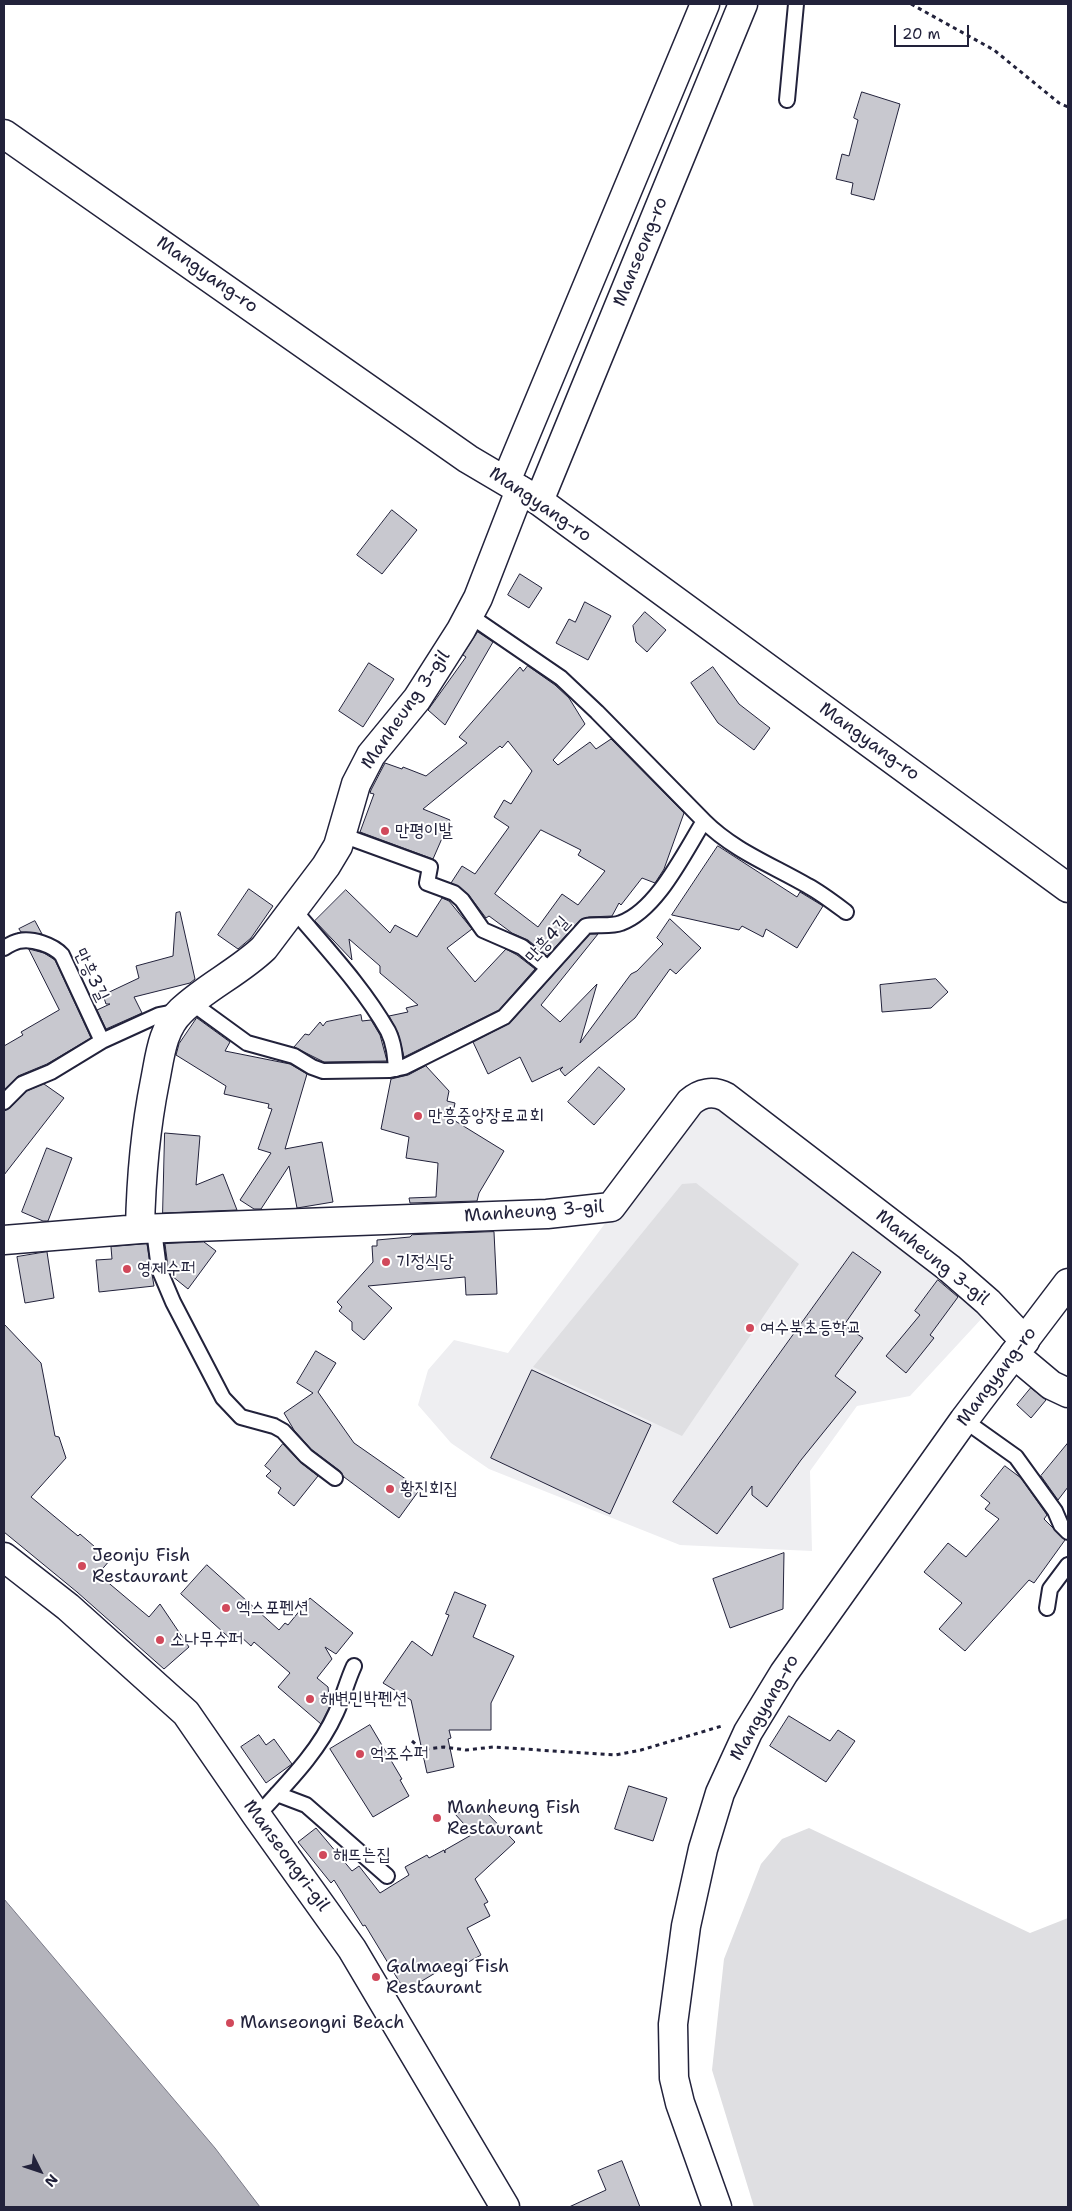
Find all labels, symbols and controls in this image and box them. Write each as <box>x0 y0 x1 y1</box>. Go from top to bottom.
scale bar <box>897 15 972 47</box>
text: 20 m <box>902 24 941 44</box>
street label: Manseong-ro <box>609 194 673 310</box>
street label: Mangyang-ro <box>152 232 262 318</box>
street label: Mangyang-ro <box>485 463 595 547</box>
street label: Manheung 3-gil <box>357 646 455 774</box>
street label: Mangyang-ro <box>815 698 923 786</box>
place label: 만평이발 <box>395 820 453 842</box>
marker: 만평이발 <box>379 825 391 837</box>
street label: 만흥4길 <box>521 912 575 968</box>
street label: 만흥3길 <box>69 945 113 1005</box>
place label: 만흥중앙장로교회 <box>428 1105 544 1127</box>
marker: 만흥중앙장로교회 <box>412 1110 424 1122</box>
street label: Manheung 3-gil <box>463 1196 605 1228</box>
street label: Manheung 3-gil <box>871 1206 993 1310</box>
place label: 기정식당 <box>396 1251 454 1273</box>
marker: 기정식당 <box>380 1256 392 1268</box>
place label: 영제수퍼 <box>137 1258 195 1280</box>
marker: 영제수퍼 <box>121 1263 133 1275</box>
place label: 여수북초등학교 <box>760 1317 861 1339</box>
marker: 여수북초등학교 <box>744 1322 756 1334</box>
street label: Mangyang-ro <box>953 1323 1041 1431</box>
place label: 황진회집 <box>400 1478 458 1500</box>
marker: 황진회집 <box>384 1483 396 1495</box>
place label: Jeonju Fish Restaurant <box>92 1545 190 1588</box>
marker: Jeonju Fish Restaurant <box>76 1560 88 1572</box>
place label: 엑스포펜션 <box>236 1597 308 1619</box>
marker: 엑스포펜션 <box>220 1602 232 1614</box>
place label: 소나무수퍼 <box>170 1629 242 1651</box>
marker: 소나무수퍼 <box>154 1634 166 1646</box>
street label: Mangyang-ro <box>726 1651 804 1765</box>
place label: 해변민박펜션 <box>320 1688 407 1710</box>
marker: 해변민박펜션 <box>304 1693 316 1705</box>
place label: 억조수퍼 <box>370 1743 428 1765</box>
marker: 억조수퍼 <box>354 1748 366 1760</box>
street label: Manseongri-gil <box>238 1796 334 1916</box>
place label: Manheung Fish Restaurant <box>447 1797 580 1840</box>
marker: Manheung Fish Restaurant <box>431 1812 443 1824</box>
place label: 해뜨는집 <box>333 1844 391 1866</box>
marker: 해뜨는집 <box>317 1849 329 1861</box>
place label: Galmaegi Fish Restaurant <box>386 1956 509 1998</box>
marker: Galmaegi Fish Restaurant <box>370 1971 382 1983</box>
place label: Manseongni Beach <box>240 2012 404 2034</box>
marker: Manseongni Beach <box>224 2017 236 2029</box>
north arrow <box>15 2146 65 2196</box>
text: N <box>41 2171 62 2191</box>

